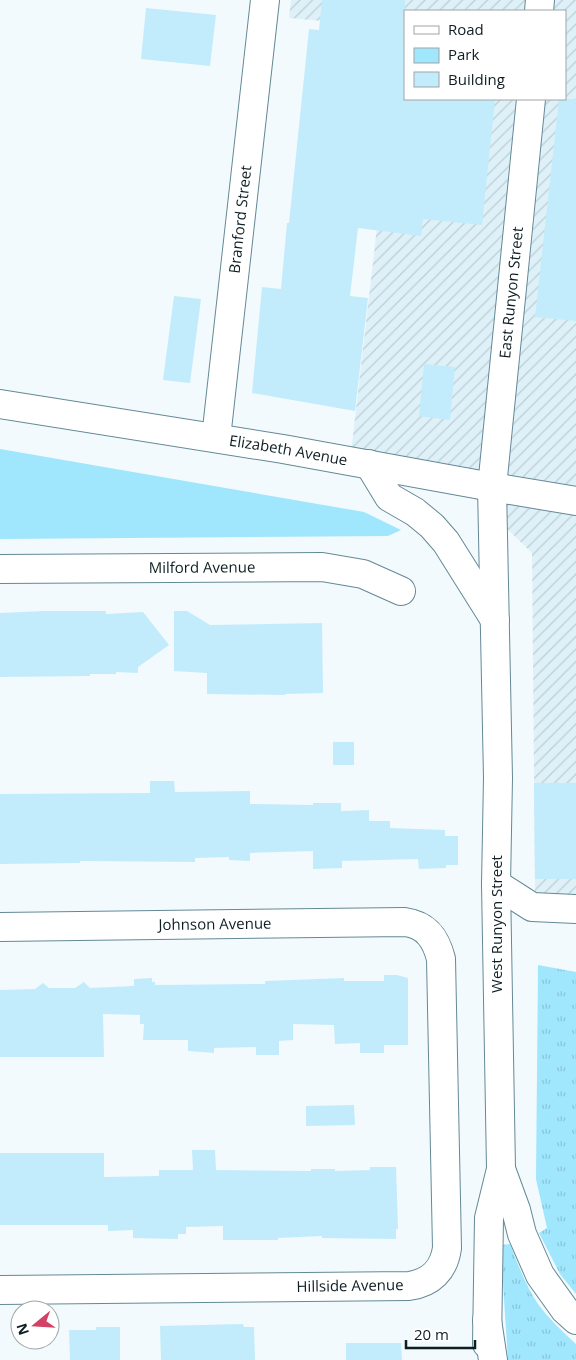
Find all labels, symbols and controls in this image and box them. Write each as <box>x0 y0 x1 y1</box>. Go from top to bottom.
legend <box>404 10 566 100</box>
text: Road <box>448 19 484 39</box>
text: Park <box>448 44 479 64</box>
text: Building <box>448 69 505 89</box>
street label: Branford Street <box>223 164 255 274</box>
street label: East Runyon Street <box>494 226 527 359</box>
street label: Elizabeth Avenue <box>228 430 349 470</box>
street label: Milford Avenue <box>149 556 255 577</box>
street label: West Runyon Street <box>486 855 506 993</box>
street label: Johnson Avenue <box>156 913 272 934</box>
street label: Hillside Avenue <box>296 1274 404 1296</box>
north arrow <box>10 1300 60 1350</box>
scale bar <box>406 1318 475 1350</box>
text: N <box>11 1321 33 1338</box>
text: 20 m <box>414 1324 449 1344</box>

